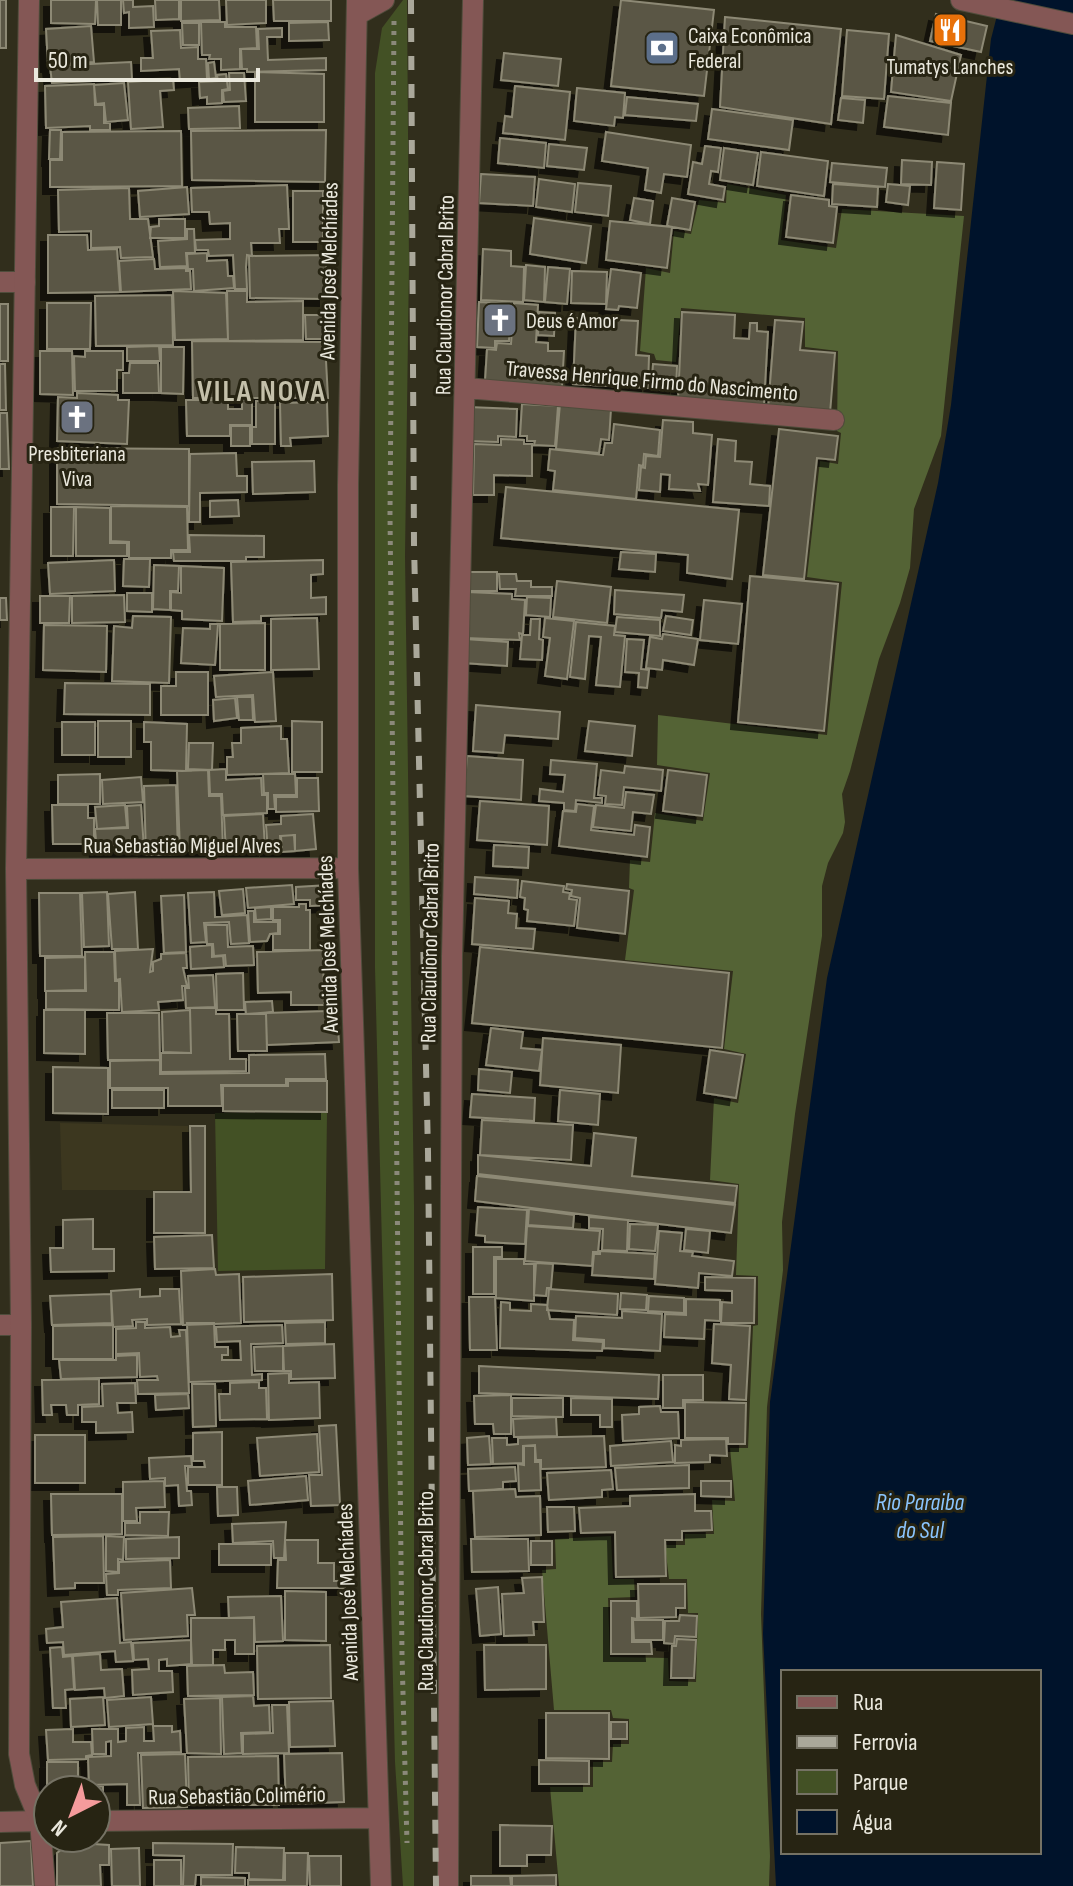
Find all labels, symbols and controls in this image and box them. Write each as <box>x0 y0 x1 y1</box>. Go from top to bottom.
restaurant icon: Tumatys Lanches <box>931 11 969 49</box>
place label: Caixa Econômica Federal <box>688 23 811 75</box>
bank icon: Caixa Econômica Federal <box>643 29 681 67</box>
scale bar <box>36 32 258 82</box>
text: 50 m <box>48 46 88 75</box>
place label: Tumatys Lanches <box>887 54 1013 81</box>
street label: Avenida José Melchíades <box>314 182 345 361</box>
street label: Rua Claudionor Cabral Brito <box>430 195 461 395</box>
church icon: Deus é Amor <box>481 301 519 339</box>
place label: Deus é Amor <box>526 308 618 335</box>
street label: Travessa Henrique Firmo do Nascimento <box>505 355 799 408</box>
district label: VILA NOVA <box>197 374 327 410</box>
church icon: Presbiteriana Viva <box>58 398 96 436</box>
place label: Presbiteriana Viva <box>28 441 126 493</box>
street label: Rua Sebastião Miguel Alves <box>83 833 281 860</box>
street label: Rua Claudionor Cabral Brito <box>415 843 446 1043</box>
street label: Avenida José Melchíades <box>312 855 345 1034</box>
water label: Rio Paraiba do Sul <box>876 1488 964 1545</box>
street label: Rua Claudionor Cabral Brito <box>413 1491 440 1691</box>
street label: Avenida José Melchíades <box>332 1503 365 1682</box>
legend <box>781 1670 1041 1854</box>
text: Rua <box>853 1688 883 1717</box>
text: Ferrovia <box>853 1728 918 1757</box>
text: Parque <box>853 1768 908 1797</box>
north arrow <box>32 1774 112 1854</box>
street label: Rua Sebastião Colimério <box>148 1781 326 1812</box>
text: Água <box>852 1808 892 1837</box>
text: N <box>46 1814 73 1842</box>

